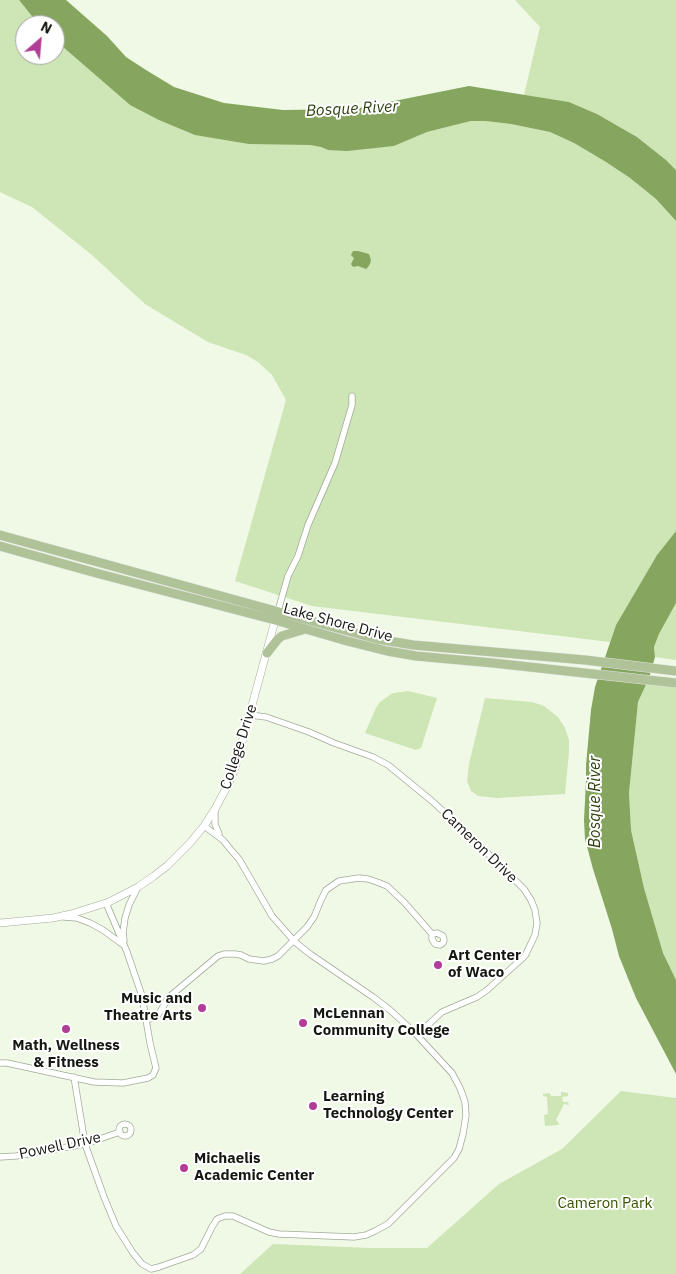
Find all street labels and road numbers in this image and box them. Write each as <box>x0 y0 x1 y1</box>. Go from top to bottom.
street label: Lake Shore Drive <box>281 600 395 646</box>
street label: College Drive <box>217 702 261 792</box>
street label: Cameron Drive <box>437 805 521 887</box>
street label: Powell Drive <box>17 1129 103 1163</box>

